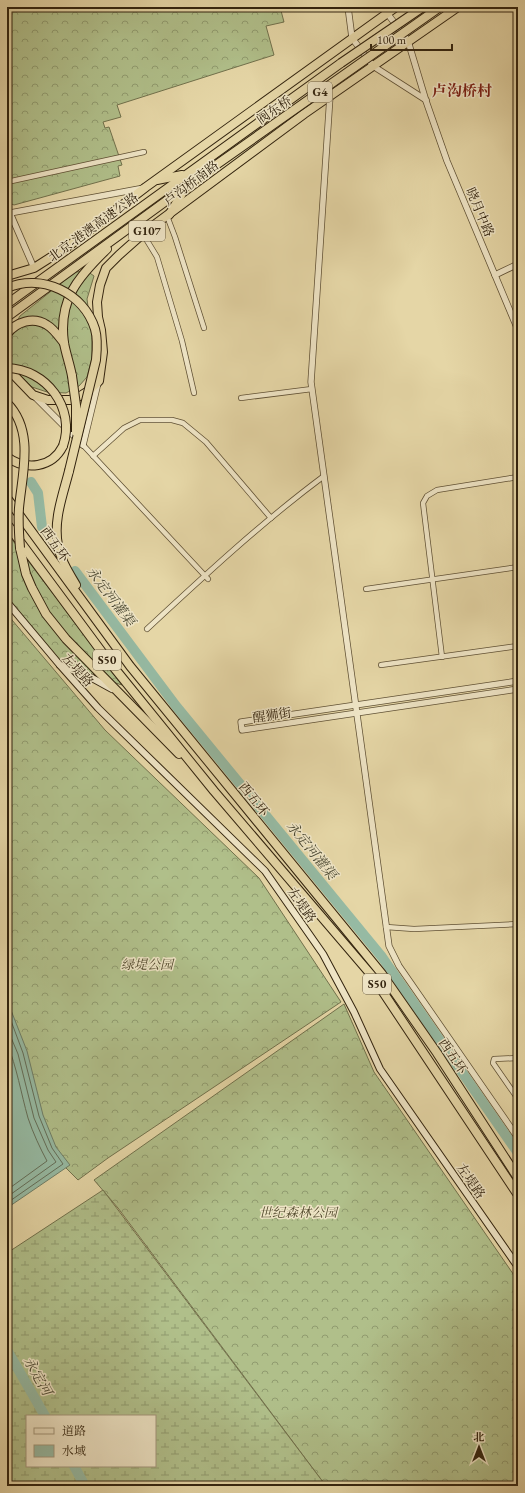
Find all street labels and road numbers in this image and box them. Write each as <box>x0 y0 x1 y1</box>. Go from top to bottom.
road number: G4 <box>308 82 332 102</box>
street label: 阀东桥 <box>253 92 295 128</box>
street label: 卢沟桥南路 <box>160 157 222 209</box>
street label: 晓月中路 <box>462 185 498 239</box>
street label: 北京-港澳高速公路 <box>44 189 142 265</box>
road number: G107 <box>129 221 165 241</box>
street label: 西五环 <box>37 523 73 565</box>
street label: 左堤路 <box>59 650 97 690</box>
road number: S50 <box>93 650 121 670</box>
street label: 醒狮街 <box>251 704 293 726</box>
street label: 西五环 <box>235 778 273 820</box>
street label: 左堤路 <box>284 884 320 926</box>
road number: S50 <box>363 974 391 994</box>
street label: 西五环 <box>435 1035 471 1077</box>
street label: 左堤路 <box>453 1160 489 1202</box>

